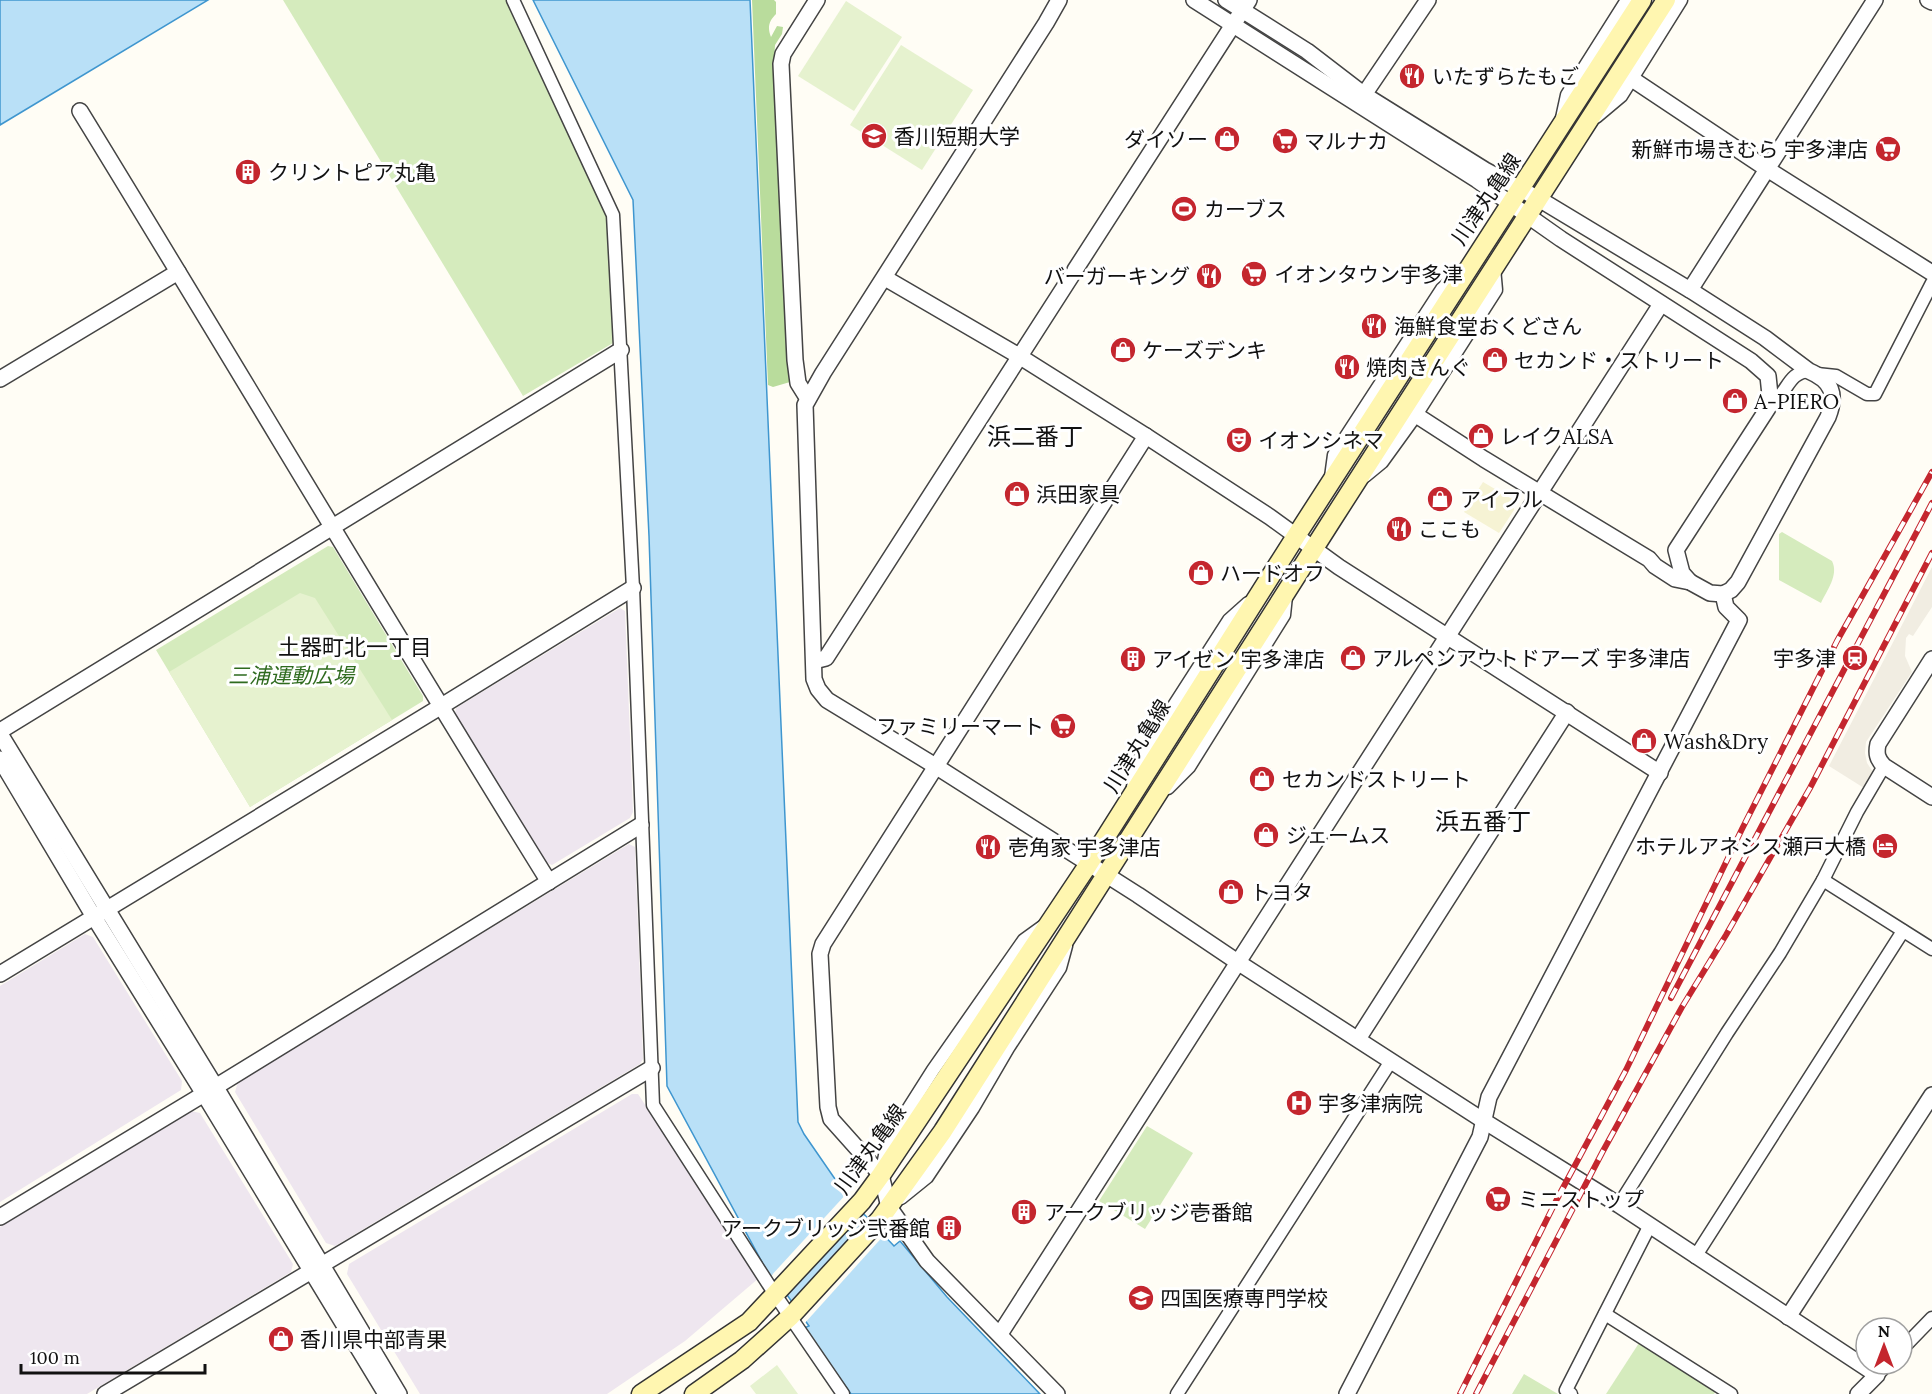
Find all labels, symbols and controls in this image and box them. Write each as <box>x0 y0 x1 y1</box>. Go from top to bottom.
restaurant icon: いたずらたもご <box>1397 61 1427 91</box>
place label: いたずらたもご <box>1432 63 1579 90</box>
school or university icon: 香川短期大学 <box>859 121 889 151</box>
place label: 香川短期大学 <box>894 123 1020 150</box>
shop icon: ダイソー <box>1212 124 1242 154</box>
place label: ダイソー <box>1124 126 1208 153</box>
supermarket icon: マルナカ <box>1270 126 1300 156</box>
place label: マルナカ <box>1304 128 1388 155</box>
supermarket icon: 新鮮市場きむら 宇多津店 <box>1873 134 1903 164</box>
place label: 新鮮市場きむら 宇多津店 <box>1631 136 1868 163</box>
street label: 川津丸亀線 <box>1445 148 1527 250</box>
building icon: クリントピア丸亀 <box>233 157 263 187</box>
place label: クリントピア丸亀 <box>268 159 436 186</box>
sports icon: カーブス <box>1169 194 1199 224</box>
place label: カーブス <box>1204 196 1287 223</box>
supermarket icon: イオンタウン宇多津 <box>1239 259 1269 289</box>
restaurant icon: バーガーキング <box>1194 261 1224 291</box>
place label: イオンタウン宇多津 <box>1274 261 1463 288</box>
place label: バーガーキング <box>1044 263 1190 290</box>
restaurant icon: 海鮮食堂おくどさん <box>1359 311 1389 341</box>
place label: 海鮮食堂おくどさん <box>1394 313 1582 340</box>
shop icon: ケーズデンキ <box>1108 335 1138 365</box>
place label: ケーズデンキ <box>1142 337 1267 364</box>
shop icon: セカンド・ストリート <box>1480 345 1510 375</box>
place label: セカンド・ストリート <box>1514 347 1724 374</box>
restaurant icon: 焼肉きんぐ <box>1332 352 1362 382</box>
place label: 焼肉きんぐ <box>1366 354 1471 381</box>
shop icon: A-PIERO <box>1720 386 1750 416</box>
place label: A-PIERO <box>1753 388 1839 415</box>
district label: 浜二番丁 <box>987 421 1083 452</box>
shop icon: レイクALSA <box>1466 421 1496 451</box>
place label: レイクALSA <box>1500 423 1614 450</box>
theatre icon: イオンシネマ <box>1224 425 1254 455</box>
place label: イオンシネマ <box>1258 427 1384 454</box>
shop icon: 浜田家具 <box>1002 479 1032 509</box>
place label: 浜田家具 <box>1036 481 1120 508</box>
shop icon: アイフル <box>1425 484 1455 514</box>
place label: アイフル <box>1460 486 1543 513</box>
restaurant icon: ここも <box>1384 514 1414 544</box>
place label: ここも <box>1418 516 1481 543</box>
shop icon: ハードオフ <box>1186 558 1216 588</box>
place label: ハードオフ <box>1220 560 1325 587</box>
district label: 土器町北一丁目 <box>278 633 432 661</box>
shop icon: アルペンアウトドアーズ 宇多津店 <box>1338 643 1368 673</box>
station icon: 宇多津 <box>1840 643 1870 673</box>
building icon: アイゼン 宇多津店 <box>1118 644 1148 674</box>
place label: アルペンアウトドアーズ 宇多津店 <box>1372 645 1690 672</box>
place label: 宇多津 <box>1773 645 1836 672</box>
place label: アイゼン 宇多津店 <box>1152 646 1324 673</box>
park label: 三浦運動広場 <box>228 662 356 689</box>
street label: 川津丸亀線 <box>1098 694 1176 798</box>
supermarket icon: ファミリーマート <box>1048 711 1078 741</box>
place label: ファミリーマート <box>876 713 1044 740</box>
shop icon: Wash&Dry <box>1629 726 1659 756</box>
place label: Wash&Dry <box>1664 728 1768 755</box>
shop icon: セカンドストリート <box>1247 764 1277 794</box>
place label: セカンドストリート <box>1282 766 1471 793</box>
district label: 浜五番丁 <box>1435 806 1531 837</box>
shop icon: ジェームス <box>1251 820 1281 850</box>
place label: ジェームス <box>1286 822 1390 849</box>
hotel icon: ホテルアネシス瀬戸大橋 <box>1870 831 1900 861</box>
restaurant icon: 壱角家 宇多津店 <box>973 832 1003 862</box>
place label: ホテルアネシス瀬戸大橋 <box>1635 833 1866 860</box>
place label: 壱角家 宇多津店 <box>1008 834 1161 861</box>
shop icon: トヨタ <box>1216 877 1246 907</box>
place label: トヨタ <box>1250 879 1313 906</box>
hospital icon: 宇多津病院 <box>1284 1088 1314 1118</box>
place label: 宇多津病院 <box>1318 1090 1423 1117</box>
street label: 川津丸亀線 <box>828 1099 912 1199</box>
supermarket icon: ミニストップ <box>1483 1184 1513 1214</box>
place label: ミニストップ <box>1518 1186 1644 1213</box>
building icon: アークブリッジ壱番館 <box>1009 1197 1039 1227</box>
place label: アークブリッジ壱番館 <box>1044 1199 1253 1226</box>
building icon: アークブリッジ弐番館 <box>934 1213 964 1243</box>
place label: アークブリッジ弐番館 <box>721 1215 930 1242</box>
school or university icon: 四国医療専門学校 <box>1126 1283 1156 1313</box>
place label: 四国医療専門学校 <box>1160 1285 1328 1312</box>
north arrow <box>1854 1316 1914 1376</box>
text: N <box>1878 1321 1890 1341</box>
shop icon: 香川県中部青果 <box>266 1324 296 1354</box>
place label: 香川県中部青果 <box>300 1326 447 1353</box>
scale bar <box>21 1337 206 1375</box>
text: 100 m <box>30 1346 80 1369</box>

